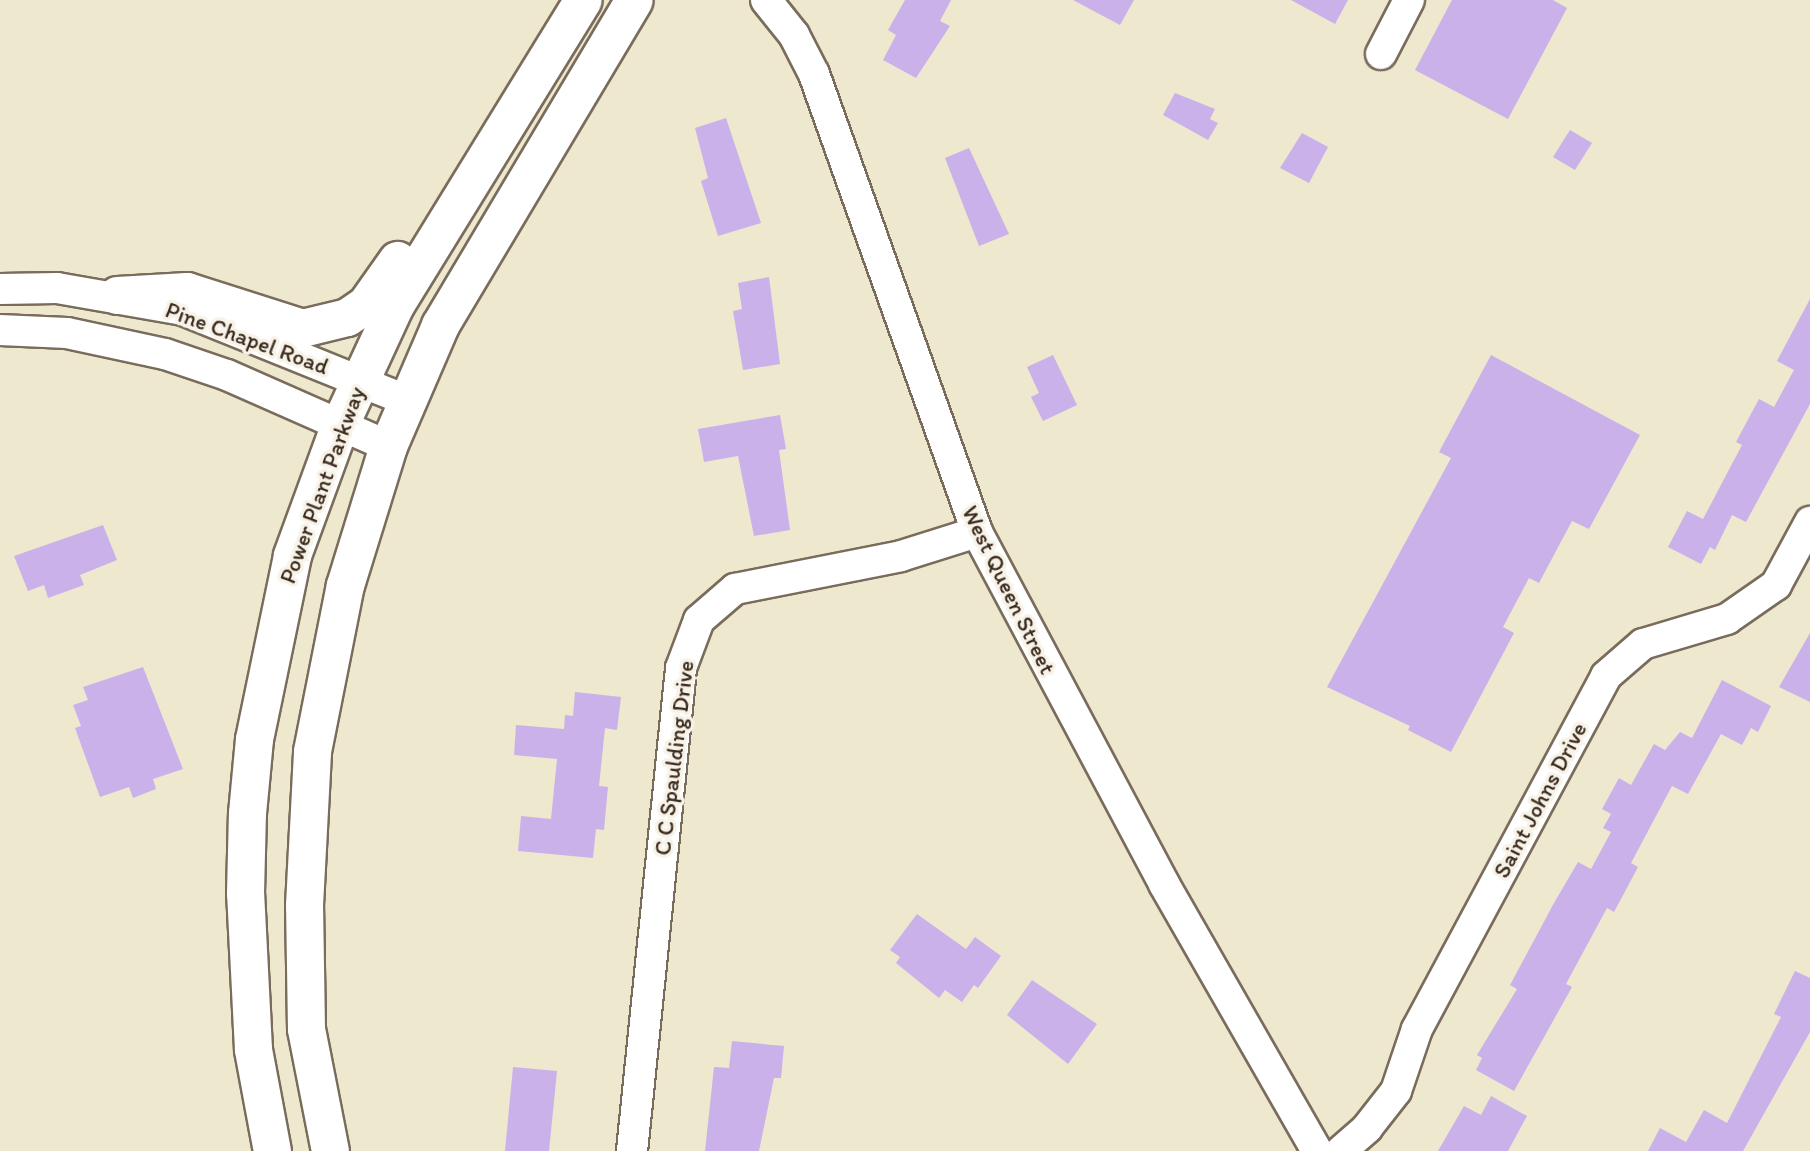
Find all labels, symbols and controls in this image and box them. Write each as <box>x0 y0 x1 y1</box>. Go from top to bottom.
street label: Pine Chapel Road <box>162 296 332 380</box>
street label: Power Plant Parkway <box>274 384 370 586</box>
street label: West Queen Street <box>956 501 1062 679</box>
street label: C C Spaulding Drive <box>648 659 700 857</box>
street label: Saint Johns Drive <box>1487 718 1593 882</box>

